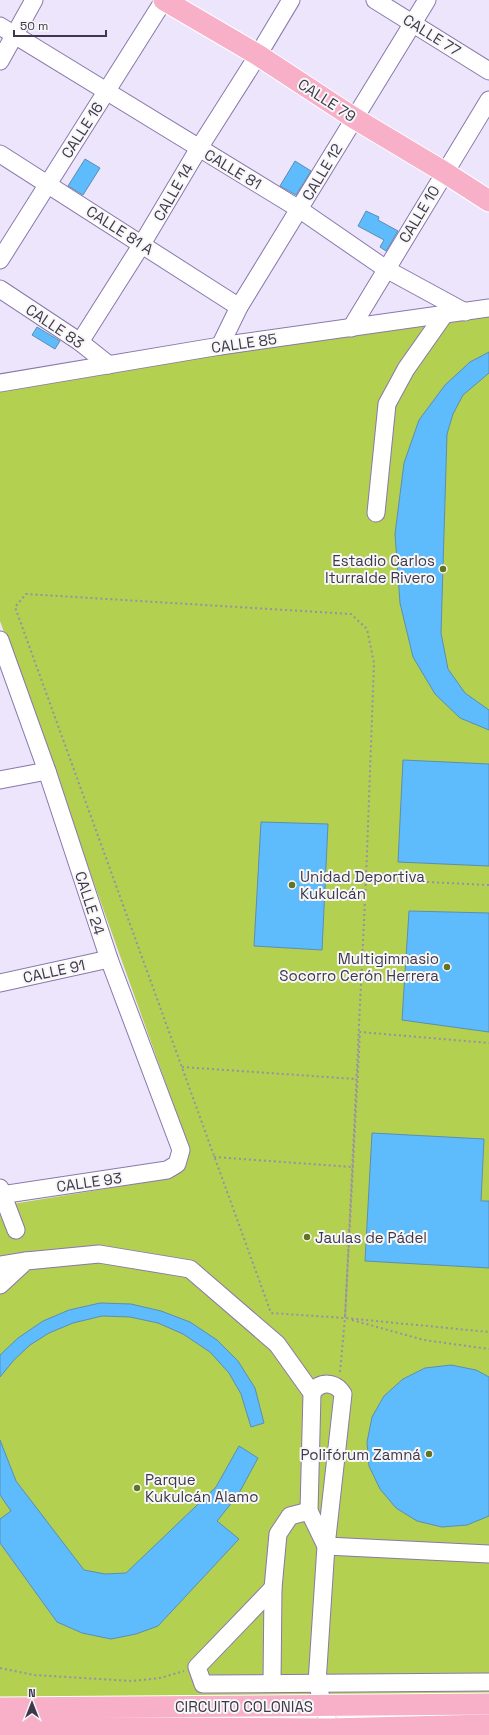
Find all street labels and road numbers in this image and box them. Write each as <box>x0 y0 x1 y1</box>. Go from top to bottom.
street label: CALLE 77 <box>400 10 464 60</box>
street label: CALLE 79 <box>294 74 360 126</box>
street label: CALLE 16 <box>57 98 107 162</box>
street label: CALLE 12 <box>298 140 346 204</box>
street label: CALLE 81 <box>201 145 265 193</box>
street label: CALLE 14 <box>149 160 197 224</box>
street label: CALLE 10 <box>394 182 444 246</box>
street label: CALLE 81 A <box>83 201 158 259</box>
street label: CALLE 83 <box>22 300 88 352</box>
street label: CALLE 85 <box>210 329 278 357</box>
street label: CALLE 24 <box>71 869 109 937</box>
street label: CALLE 91 <box>21 955 87 987</box>
street label: CALLE 93 <box>55 1168 123 1196</box>
street label: CIRCUITO COLONIAS <box>175 1697 313 1716</box>

